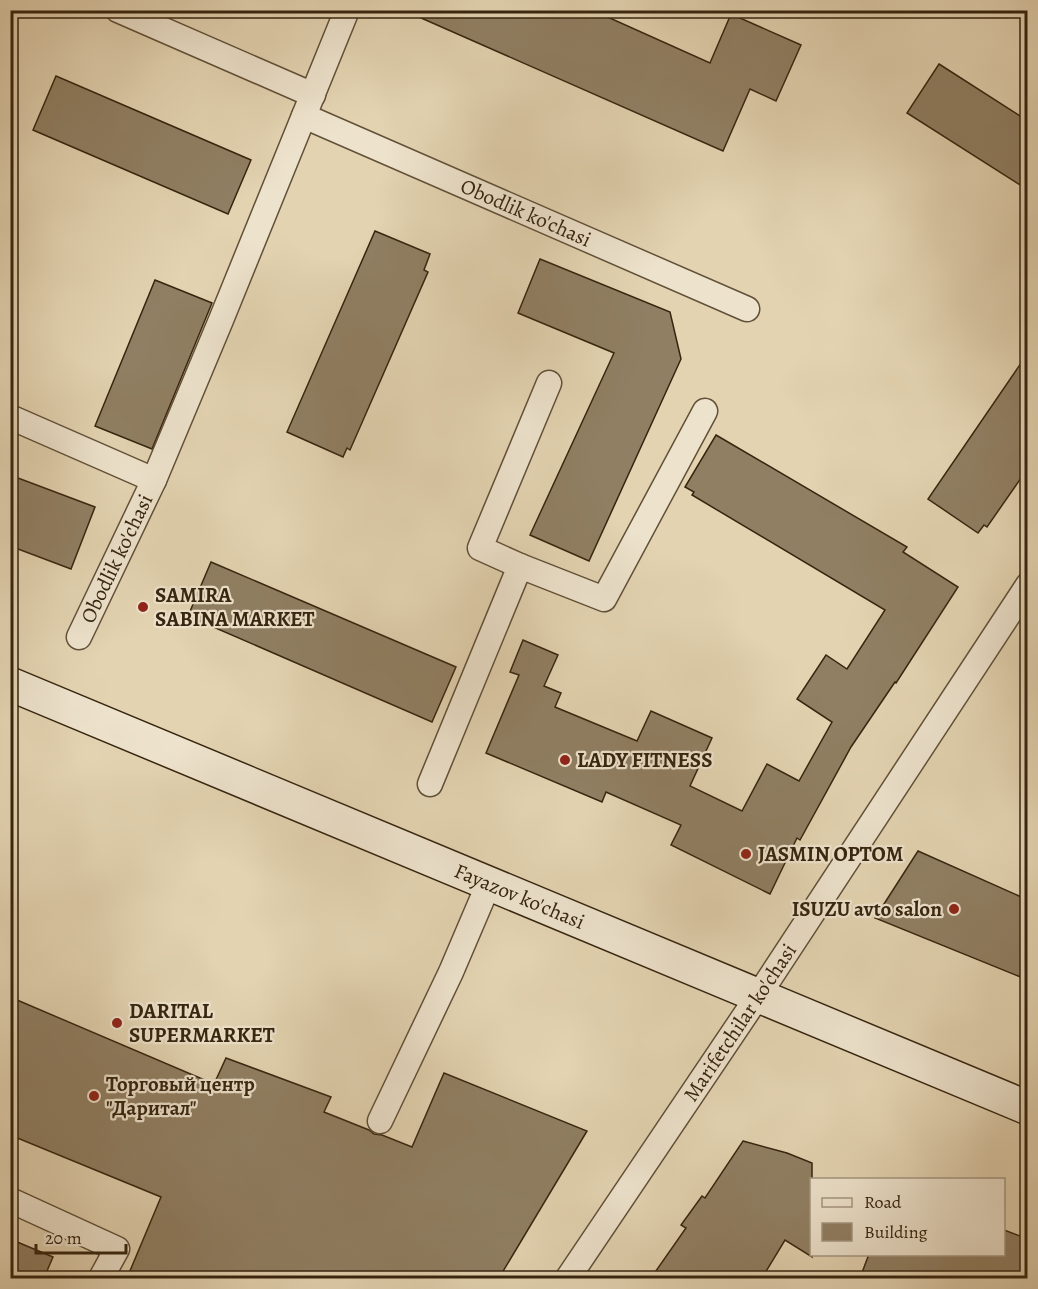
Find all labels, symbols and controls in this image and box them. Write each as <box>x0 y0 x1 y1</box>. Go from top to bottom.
street label: Obodlik ko'chasi <box>456 172 596 253</box>
street label: Obodlik ko'chasi <box>74 489 159 628</box>
place label: SAMIRA SABINA MARKET <box>155 581 315 633</box>
marker: SAMIRA SABINA MARKET <box>136 600 150 614</box>
place label: LADY FITNESS <box>577 746 712 774</box>
marker: LADY FITNESS <box>558 753 572 767</box>
place label: JASMIN OPTOM <box>758 840 904 868</box>
marker: JASMIN OPTOM <box>739 847 753 861</box>
street label: Fayazov ko'chasi <box>450 857 589 936</box>
place label: ISUZU avto salon <box>792 895 942 923</box>
marker: ISUZU avto salon <box>947 902 961 916</box>
street label: Marifetchilar ko'chasi <box>677 938 803 1107</box>
place label: DARITAL SUPERMARKET <box>129 997 275 1049</box>
marker: DARITAL SUPERMARKET <box>110 1016 124 1030</box>
place label: Торговый центр "Даритал" <box>106 1070 255 1122</box>
marker: Торговый центр "Даритал" <box>87 1089 101 1103</box>
legend <box>810 1178 1005 1256</box>
text: Road <box>864 1190 902 1214</box>
scale bar <box>36 1217 126 1255</box>
text: Building <box>864 1220 928 1244</box>
text: 20 m <box>45 1226 82 1250</box>

